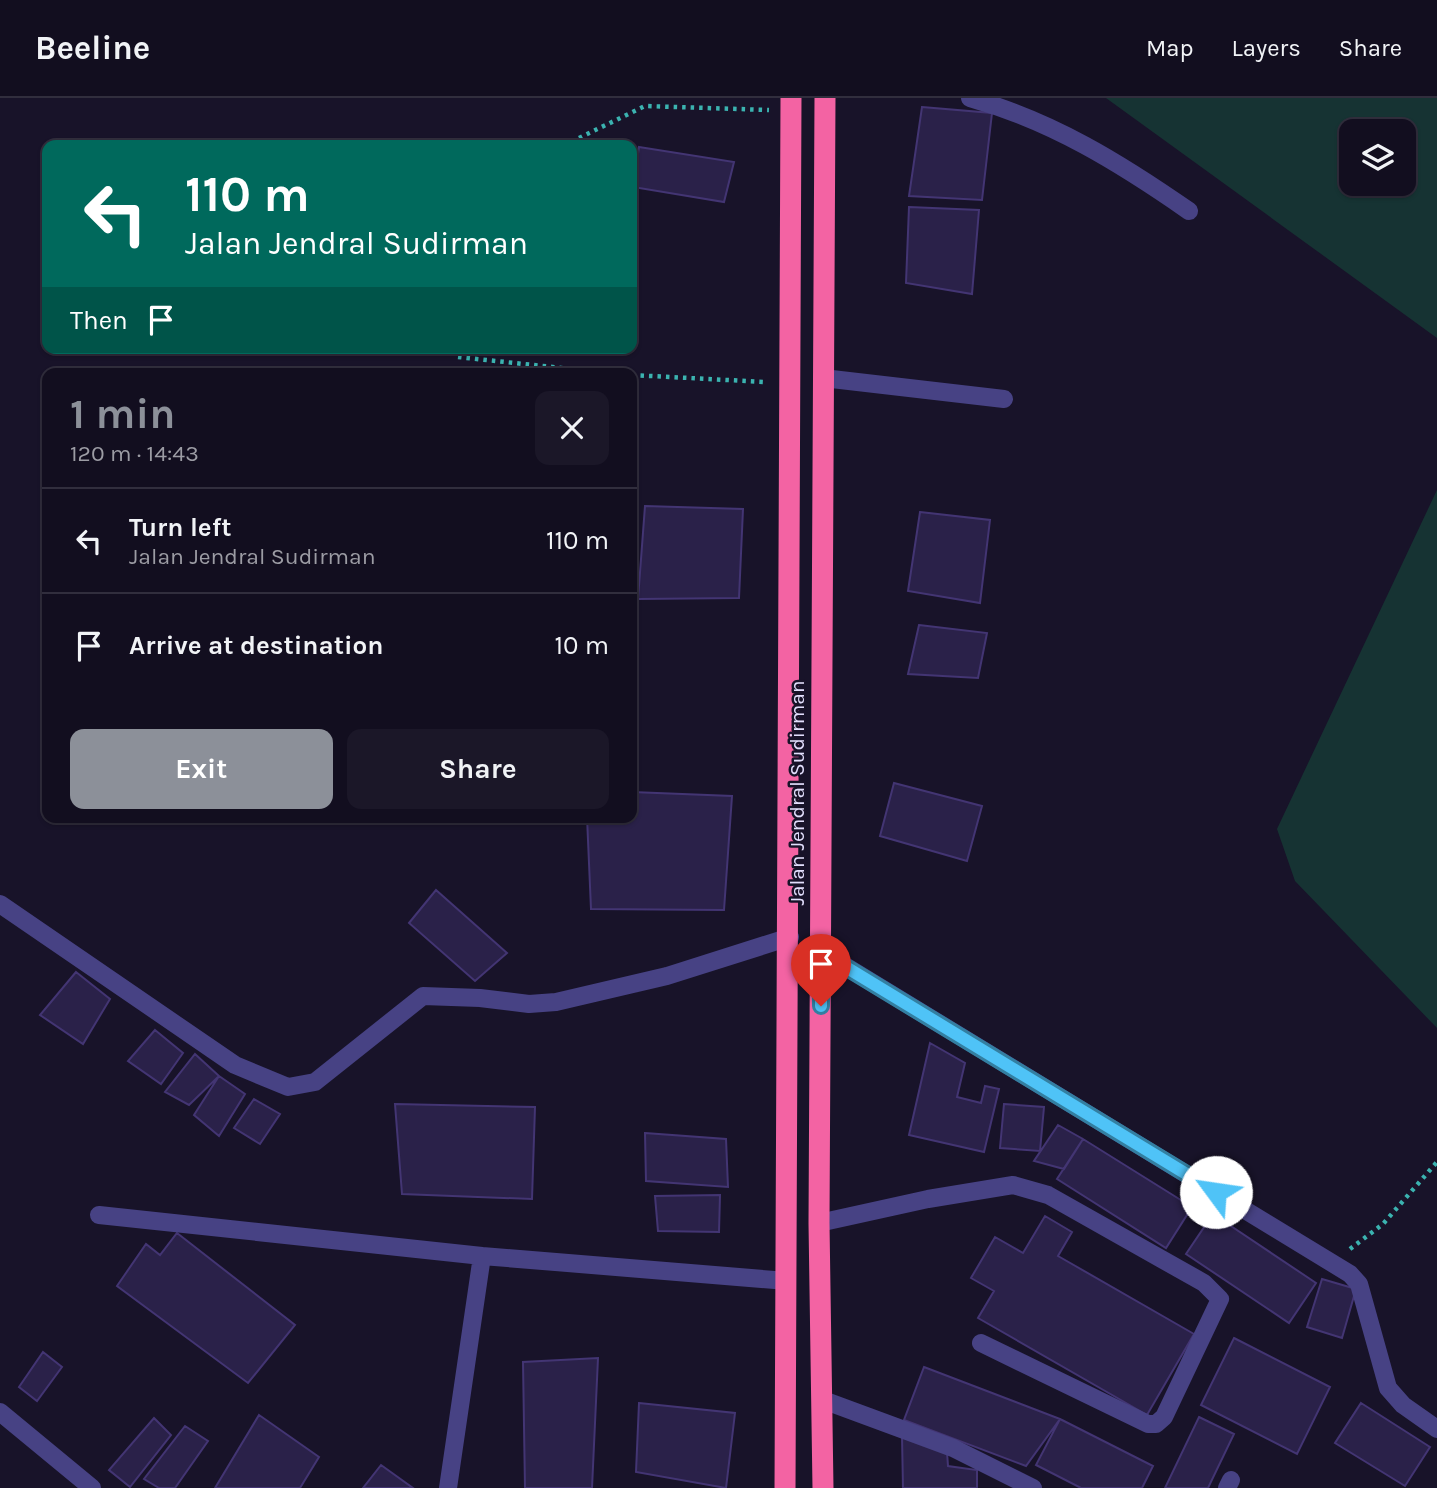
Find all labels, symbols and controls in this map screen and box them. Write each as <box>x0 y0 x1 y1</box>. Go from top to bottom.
text: Beeline <box>35 29 150 67</box>
text: Map <box>1146 34 1194 62</box>
text: Layers <box>1232 34 1301 62</box>
text: Share <box>1339 34 1402 62</box>
map controls <box>1339 119 1416 196</box>
button: layers <box>1339 119 1416 196</box>
text: 110 m <box>185 166 310 223</box>
icon: left <box>70 168 161 259</box>
text: Jalan Jendral Sudirman <box>185 225 528 262</box>
icon: arrive <box>142 301 180 339</box>
text: Then <box>70 305 128 336</box>
text: 1 min <box>70 389 175 439</box>
button: close <box>535 391 609 465</box>
text: 120 m · 14:43 <box>70 440 199 467</box>
text: Turn left <box>129 512 231 543</box>
icon: left <box>70 522 108 560</box>
text: 110 m <box>546 525 609 556</box>
text: Jalan Jendral Sudirman <box>129 543 376 570</box>
icon: arrive <box>70 627 108 665</box>
text: Arrive at destination <box>129 630 383 661</box>
text: 10 m <box>554 630 609 661</box>
street label: Jalan Jendral Sudirman <box>785 680 809 906</box>
button: Exit <box>70 729 333 809</box>
button: Share <box>347 729 609 809</box>
pin <box>791 934 851 1006</box>
icon: arrive <box>802 945 840 983</box>
position arrow <box>1179 1155 1253 1229</box>

